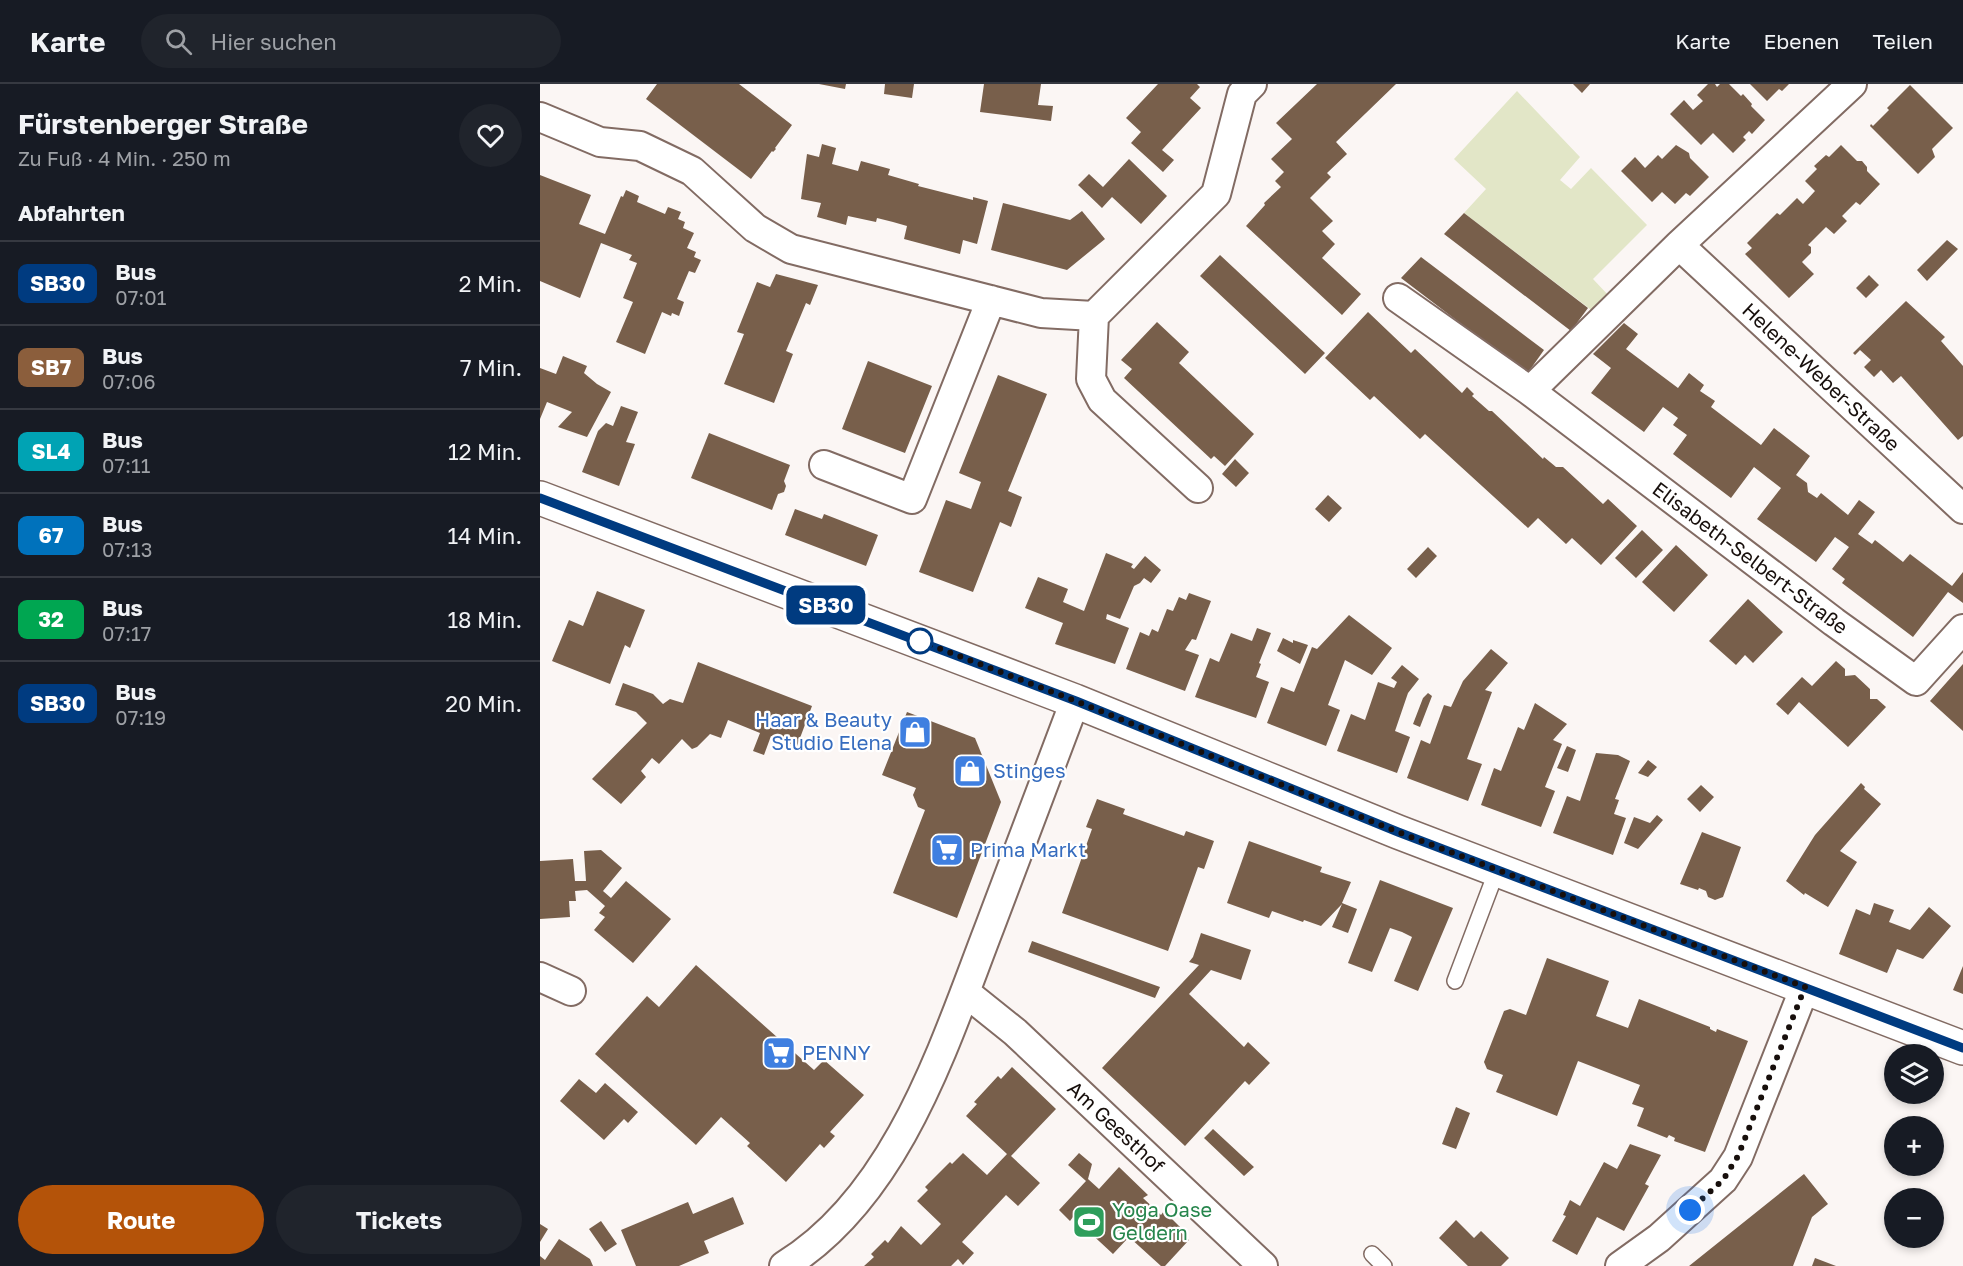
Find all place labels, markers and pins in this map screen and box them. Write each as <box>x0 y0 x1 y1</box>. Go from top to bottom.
unlabelled marker <box>907 628 933 654</box>
place label: Haar & Beauty Studio Elena <box>755 707 892 754</box>
shop icon: Haar & Beauty Studio Elena <box>897 714 933 750</box>
shop icon: Stinges <box>952 753 988 789</box>
place label: Stinges <box>993 758 1066 782</box>
supermarket icon: Prima Markt <box>929 832 965 868</box>
place label: Prima Markt <box>970 837 1086 861</box>
supermarket icon: PENNY <box>761 1035 797 1071</box>
place label: PENNY <box>802 1040 871 1064</box>
place label: Yoga Oase Geldern <box>1112 1197 1212 1244</box>
sports icon: Yoga Oase Geldern <box>1071 1204 1107 1240</box>

